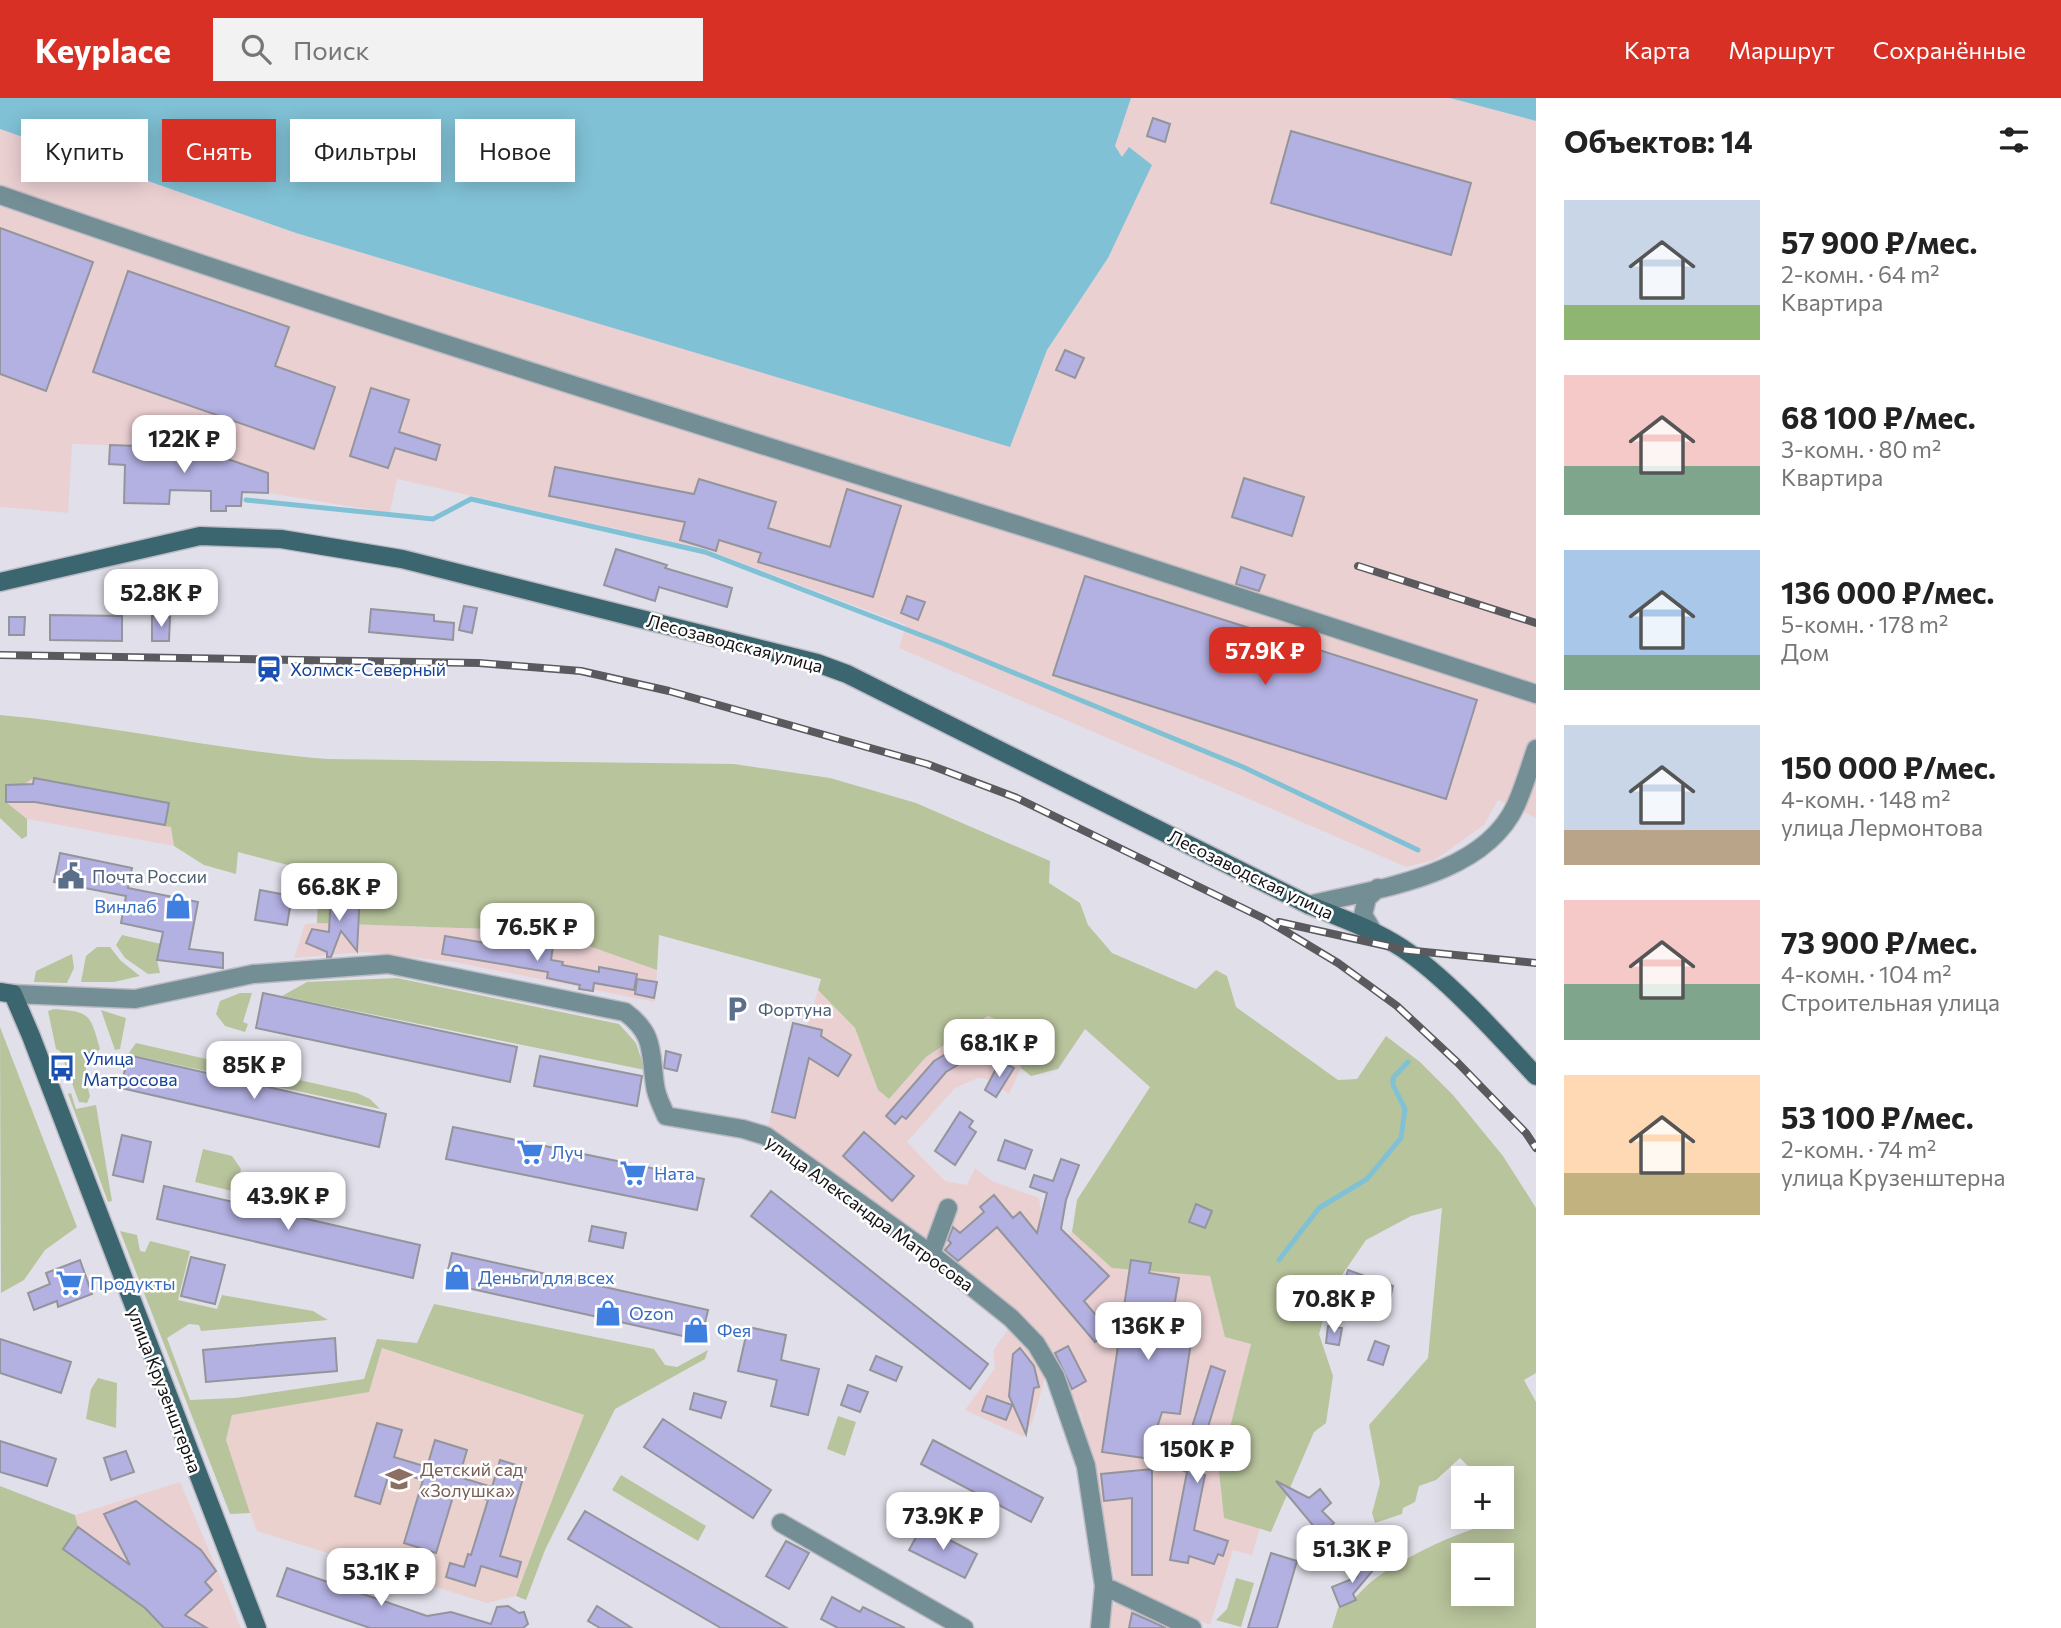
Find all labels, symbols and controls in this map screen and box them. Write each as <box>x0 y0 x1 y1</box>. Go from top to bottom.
search box <box>213 18 703 81</box>
text: Keyplace <box>35 29 171 70</box>
icon: search <box>237 30 275 68</box>
text: Поиск <box>293 34 370 65</box>
text: Карта <box>1624 35 1690 64</box>
text: Маршрут <box>1728 35 1835 64</box>
text: Сохранённые <box>1873 35 2026 64</box>
chip: Купить <box>21 119 148 182</box>
chip: Снять <box>162 119 276 182</box>
chip: Фильтры <box>290 119 441 182</box>
chip: Новое <box>455 119 575 182</box>
icon: filters <box>1995 121 2033 159</box>
text: Объектов: 14 <box>1564 122 1753 159</box>
text: 57 900 ₽/мес. <box>1781 223 1978 260</box>
icon: home <box>1620 228 1704 312</box>
text: 2-комн. · 64 m² <box>1781 260 1940 288</box>
text: Квартира <box>1781 288 1883 316</box>
text: 68 100 ₽/мес. <box>1781 398 1976 435</box>
icon: home <box>1620 403 1704 487</box>
pin: 122K ₽ <box>127 416 241 475</box>
text: 122K ₽ <box>148 424 220 452</box>
text: 3-комн. · 80 m² <box>1781 435 1941 463</box>
text: Квартира <box>1781 463 1883 491</box>
pin: 52.8K ₽ <box>96 570 226 629</box>
text: 136 000 ₽/мес. <box>1781 573 1995 610</box>
text: 52.8K ₽ <box>120 578 202 606</box>
icon: home <box>1620 578 1704 662</box>
street label: Лесозаводская улица <box>645 609 825 677</box>
text: 5-комн. · 178 m² <box>1781 610 1948 638</box>
pin: 57.9K ₽ <box>1200 628 1330 687</box>
text: 57.9K ₽ <box>1225 636 1305 664</box>
text: Дом <box>1781 638 1829 666</box>
station icon: Холмск-Северный <box>254 654 284 684</box>
place label: Холмск-Северный <box>290 658 446 680</box>
text: 150 000 ₽/мес. <box>1781 748 1996 785</box>
icon: home <box>1620 753 1704 837</box>
text: 4-комн. · 148 m² <box>1781 785 1950 813</box>
text: улица Лермонтова <box>1781 813 1983 841</box>
street label: Лесозаводская улица <box>1165 824 1337 924</box>
public building icon: Почта России <box>56 861 86 891</box>
pin: 66.8K ₽ <box>274 864 404 923</box>
place label: Почта России <box>92 865 207 887</box>
text: 66.8K ₽ <box>297 872 381 900</box>
shop icon: Винлаб <box>163 891 193 921</box>
place label: Винлаб <box>94 895 157 917</box>
pin: 76.5K ₽ <box>472 904 602 963</box>
text: 76.5K ₽ <box>496 912 578 940</box>
text: 73 900 ₽/мес. <box>1781 923 1978 960</box>
icon: home <box>1620 928 1704 1012</box>
text: 4-комн. · 104 m² <box>1781 960 1951 988</box>
text: Строительная улица <box>1781 988 2000 1016</box>
parking icon: Фортуна <box>722 994 752 1024</box>
place label: Фортуна <box>758 998 832 1020</box>
pin: 68.1K ₽ <box>934 1020 1064 1079</box>
text: 68.1K ₽ <box>960 1028 1038 1056</box>
pin: 85K ₽ <box>205 1042 303 1101</box>
place label: Улица Матросова <box>83 1047 178 1090</box>
text: 85K ₽ <box>222 1050 286 1078</box>
bus stop icon: Улица Матросова <box>47 1053 77 1083</box>
text: 53 100 ₽/мес. <box>1781 1098 1974 1135</box>
icon: home <box>1620 1103 1704 1187</box>
street label: улица Александра Матросова <box>762 1130 978 1296</box>
text: 2-комн. · 74 m² <box>1781 1135 1936 1163</box>
supermarket icon: Луч <box>515 1137 545 1167</box>
place label: Луч <box>551 1141 583 1163</box>
supermarket icon: Ната <box>618 1158 648 1188</box>
place label: Ната <box>654 1162 695 1184</box>
text: улица Крузенштерна <box>1781 1163 2006 1191</box>
pin: 43.9K ₽ <box>223 1172 353 1232</box>
text: 43.9K ₽ <box>247 1181 329 1209</box>
shop icon: Деньги для всех <box>442 1262 472 1292</box>
place label: Деньги для всех <box>478 1266 615 1288</box>
supermarket icon: Продукты <box>54 1268 84 1298</box>
place label: Продукты <box>90 1272 175 1294</box>
pin: 70.8K ₽ <box>1269 1276 1399 1335</box>
text: 70.8K ₽ <box>1292 1284 1376 1312</box>
shop icon: Ozon <box>593 1298 623 1328</box>
place label: Ozon <box>629 1302 674 1324</box>
pin: 136K ₽ <box>1091 1302 1205 1362</box>
street label: улица Крузенштерна <box>123 1304 207 1476</box>
text: 136K ₽ <box>1111 1311 1185 1339</box>
shop icon: Фея <box>681 1315 711 1345</box>
place label: Фея <box>717 1319 751 1341</box>
pin: 150K ₽ <box>1140 1426 1254 1485</box>
text: 150K ₽ <box>1160 1434 1234 1462</box>
place label: Детский сад «Золушка» <box>420 1458 524 1501</box>
school or university icon: Детский сад «Золушка» <box>384 1464 414 1494</box>
map controls <box>1451 1466 1514 1606</box>
button: + <box>1451 1466 1514 1529</box>
pin: 73.9K ₽ <box>878 1492 1008 1552</box>
text: 73.9K ₽ <box>902 1501 984 1529</box>
pin: 51.3K ₽ <box>1287 1526 1417 1585</box>
text: 51.3K ₽ <box>1313 1534 1391 1562</box>
button: − <box>1451 1543 1514 1606</box>
pin: 53.1K ₽ <box>316 1548 446 1608</box>
text: 53.1K ₽ <box>343 1557 419 1585</box>

